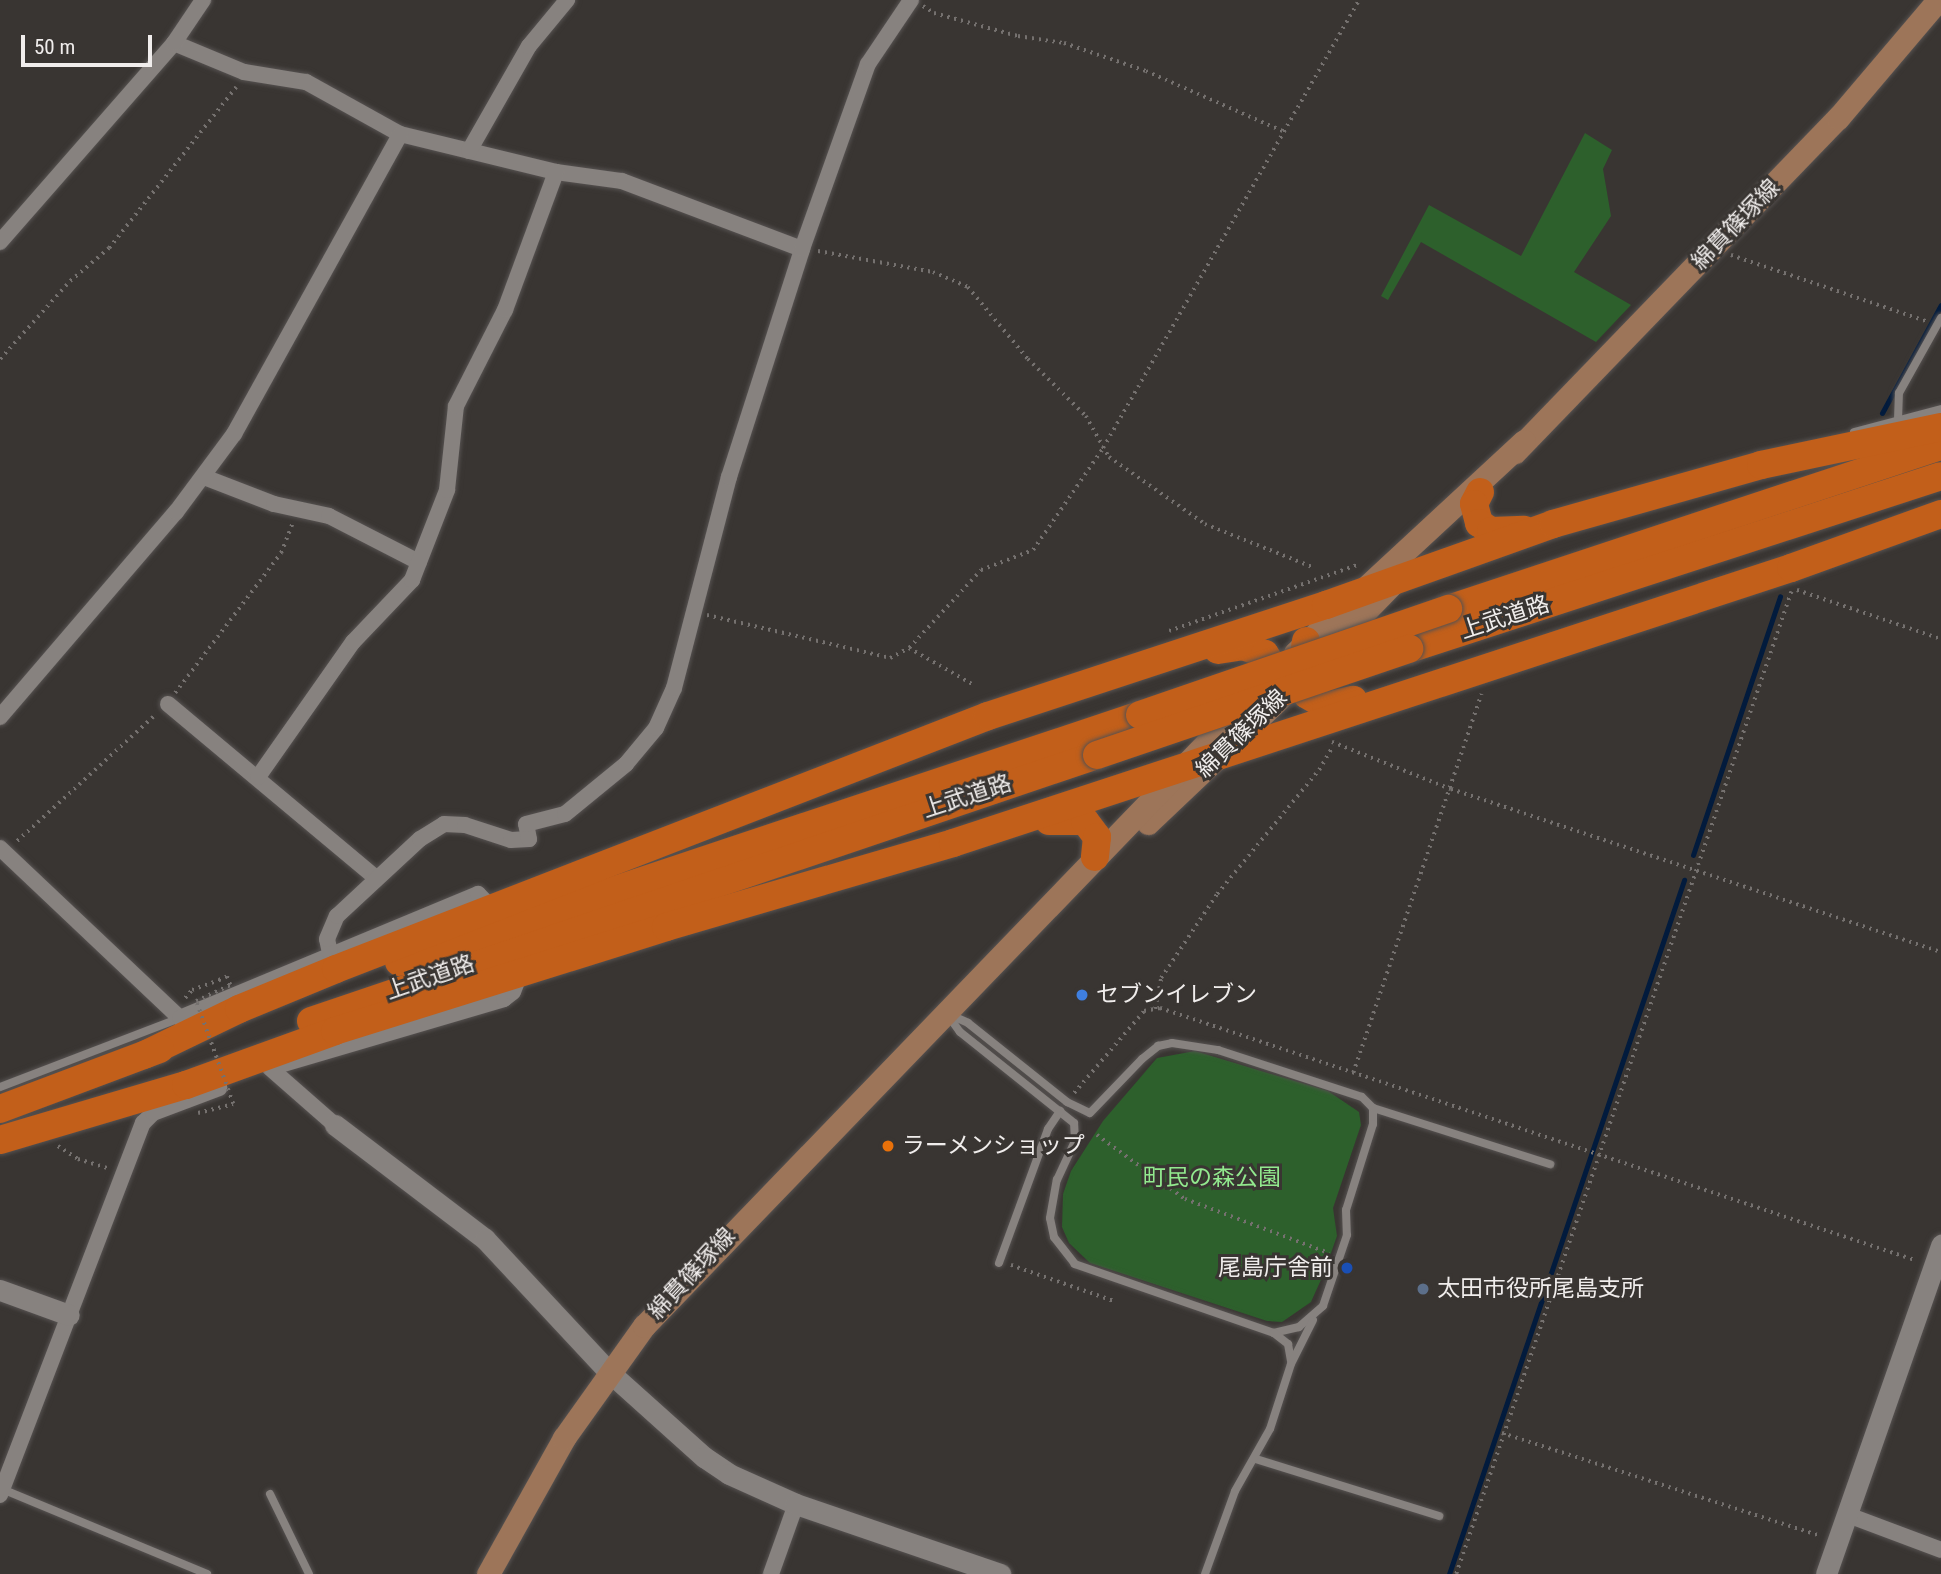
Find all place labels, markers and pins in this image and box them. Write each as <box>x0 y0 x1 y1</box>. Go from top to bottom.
place label: セブンイレブン <box>1096 981 1257 1009</box>
marker: セブンイレブン <box>1074 987 1090 1003</box>
place label: ラーメンショップ <box>902 1132 1086 1160</box>
marker: ラーメンショップ <box>880 1138 896 1154</box>
place label: 尾島庁舎前 <box>1218 1254 1333 1282</box>
marker: 尾島庁舎前 <box>1339 1260 1355 1276</box>
place label: 太田市役所尾島支所 <box>1437 1275 1644 1303</box>
marker: 太田市役所尾島支所 <box>1415 1281 1431 1297</box>

